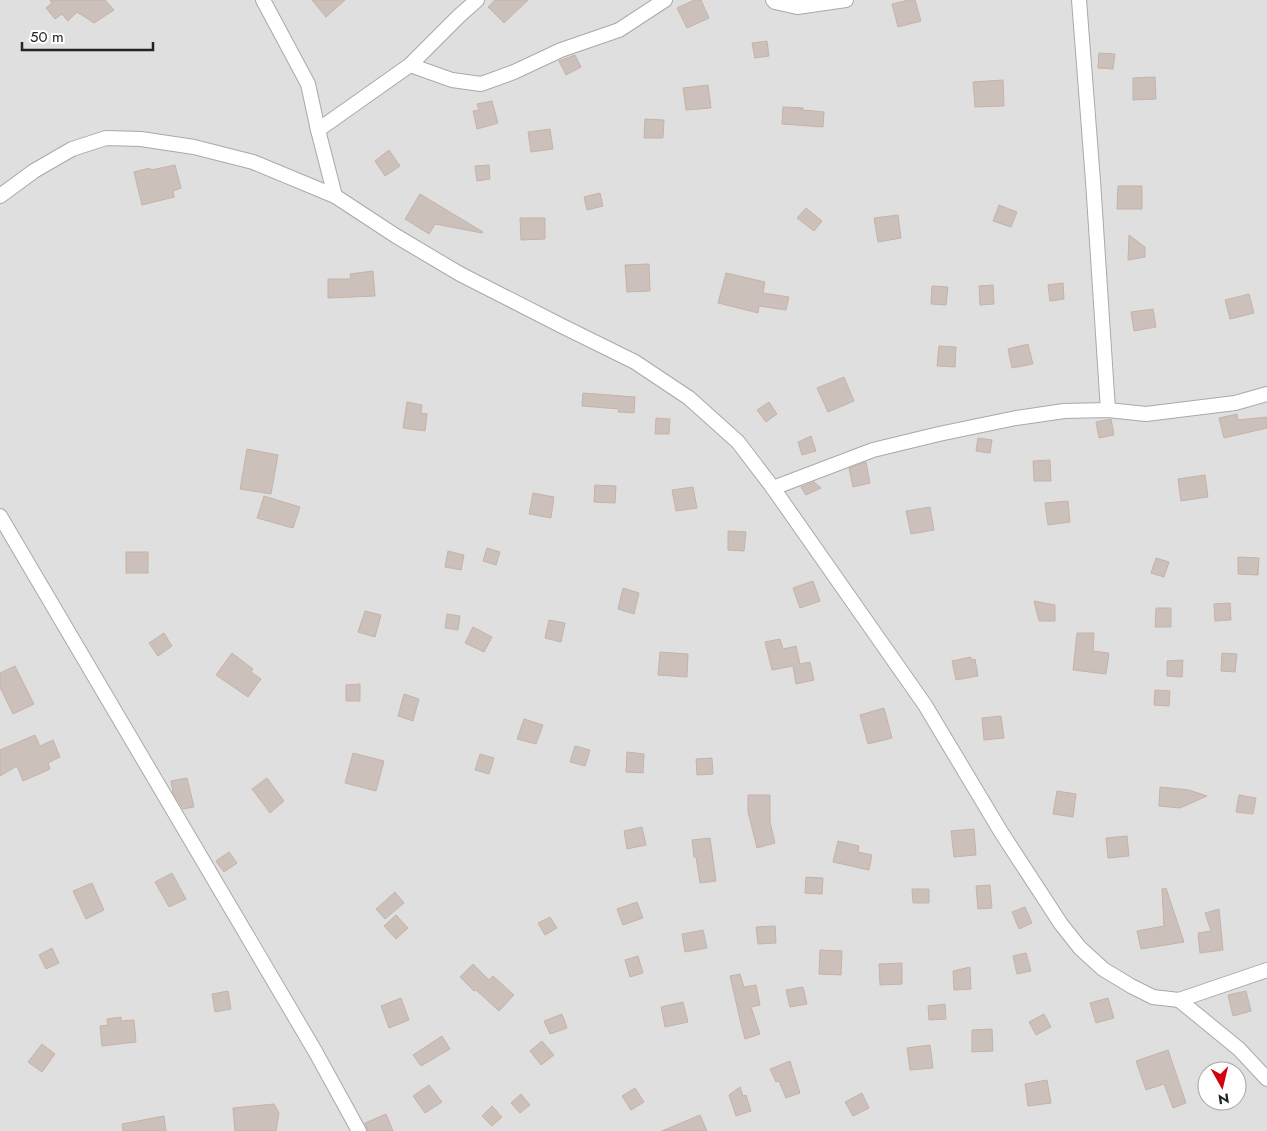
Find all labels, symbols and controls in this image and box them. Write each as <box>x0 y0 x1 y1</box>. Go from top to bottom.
scale bar <box>22 20 154 52</box>
text: 50 m <box>30 26 64 48</box>
north arrow <box>1197 1061 1247 1111</box>
text: N <box>1217 1088 1231 1110</box>

